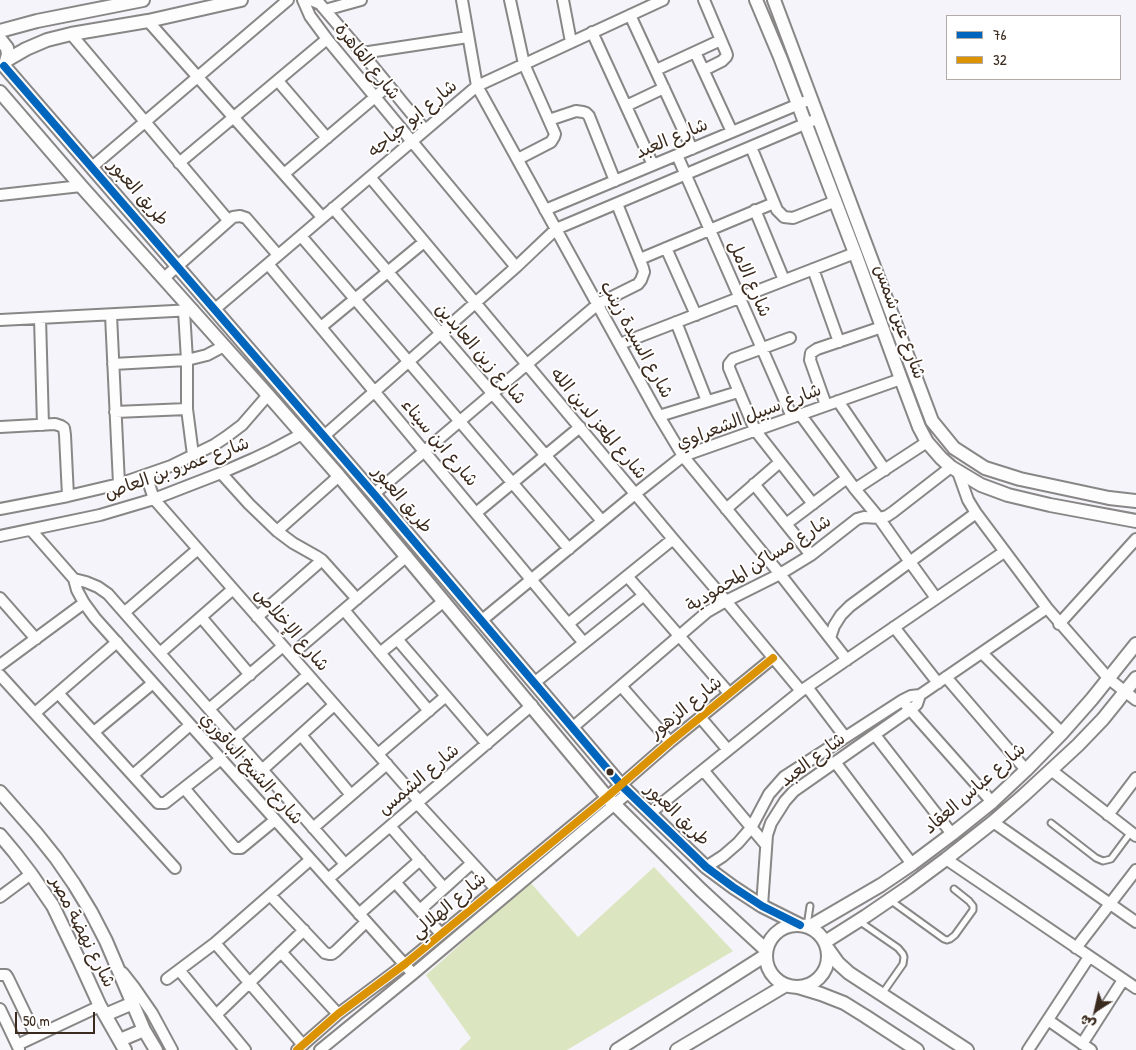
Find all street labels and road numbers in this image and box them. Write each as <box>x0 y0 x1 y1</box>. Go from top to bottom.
street label: شارع القاهرة <box>330 19 404 105</box>
street label: شارع ابو حباجه <box>364 76 462 162</box>
street label: شارع العبد <box>633 114 711 164</box>
street label: طريق العبور <box>103 155 173 231</box>
street label: شارع الامل <box>722 237 776 321</box>
street label: شارع عين شمس <box>868 262 930 382</box>
street label: شارع السيدة زينب <box>595 278 677 402</box>
street label: شارع زين العابدين <box>430 299 530 409</box>
street label: شارع المعز لدين الله <box>545 364 651 484</box>
street label: شارع سبيل الشعراوي <box>673 379 825 455</box>
street label: شارع ابن سيناء <box>396 395 482 491</box>
street label: شارع عمرو بن العاص <box>102 433 252 505</box>
street label: طريق العبور <box>368 462 436 538</box>
street label: شارع مساكن المحمودية <box>683 511 835 617</box>
street label: شارع الإخلاص <box>249 584 333 676</box>
street label: شارع الزهور <box>645 672 727 744</box>
street label: شارع الشيخ الباقوري <box>195 708 307 830</box>
street label: شارع العبد <box>776 728 850 792</box>
street label: شارع عباس العقاد <box>920 739 1030 839</box>
street label: شارع الشمس <box>374 740 464 820</box>
street label: طريق العبور <box>640 779 714 851</box>
street label: شارع الهلالي <box>407 868 491 944</box>
street label: شارع نهضة مصر <box>45 873 119 991</box>

